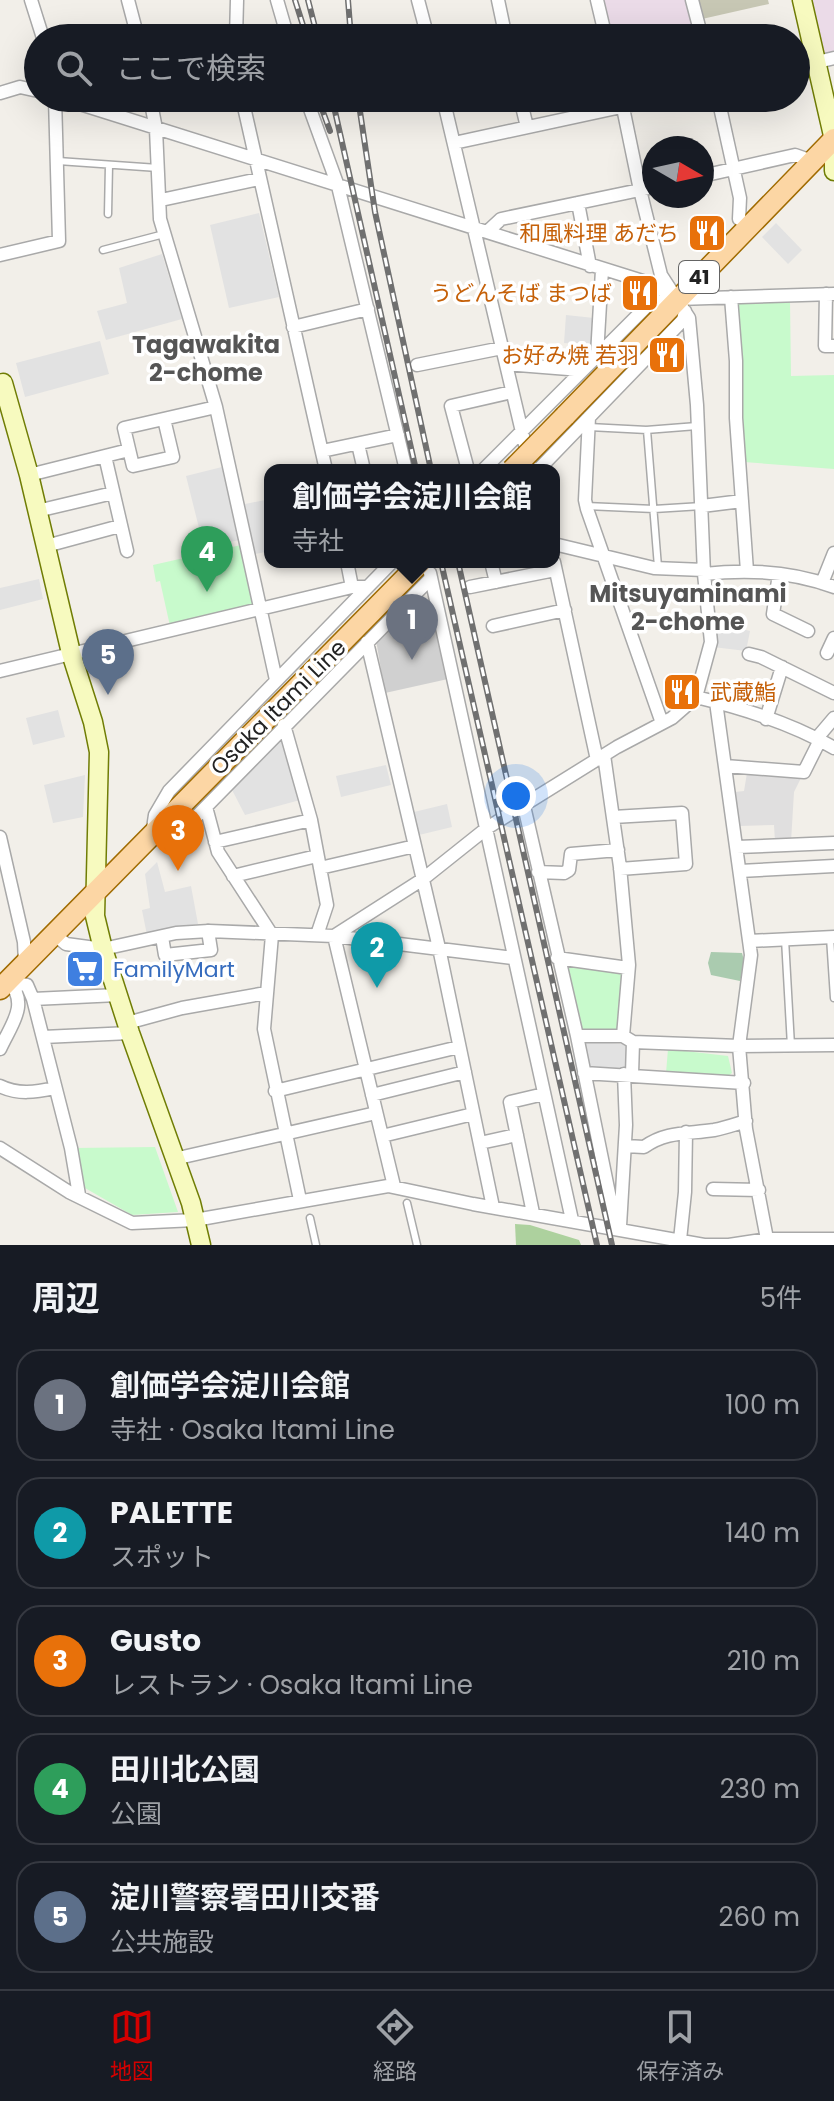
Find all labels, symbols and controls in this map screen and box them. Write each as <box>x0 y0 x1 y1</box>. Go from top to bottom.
search box <box>24 24 810 112</box>
icon: search <box>52 46 96 90</box>
text: ここで検索 <box>116 47 266 90</box>
north arrow <box>642 136 714 208</box>
restaurant icon: 和風料理 あだち <box>686 212 728 254</box>
place label: 和風料理 あだち <box>519 218 679 249</box>
road number: 41 <box>679 261 719 293</box>
restaurant icon: うどんそば まつば <box>619 272 661 314</box>
place label: うどんそば まつば <box>430 278 612 309</box>
district label: Tagawakita 2-chome <box>132 328 280 389</box>
restaurant icon: お好み焼 若羽 <box>646 334 688 376</box>
place label: お好み焼 若羽 <box>501 340 639 371</box>
popup <box>264 464 560 568</box>
text: 創価学会淀川会館 <box>292 475 532 518</box>
text: 寺社 <box>292 523 344 559</box>
pin: 4 <box>181 526 233 592</box>
district label: Mitsuyaminami 2-chome <box>589 577 787 638</box>
pin: 1 <box>386 594 438 660</box>
pin: 5 <box>82 629 134 695</box>
street label: Osaka Itami Line <box>204 633 353 782</box>
restaurant icon: 武蔵鮨 <box>661 671 703 713</box>
place label: 武蔵鮨 <box>710 677 776 708</box>
your location <box>496 776 536 816</box>
pin: 3 <box>152 805 204 871</box>
pin: 2 <box>351 922 403 988</box>
supermarket icon: FamilyMart <box>64 948 106 990</box>
place label: FamilyMart <box>113 954 235 985</box>
text: 周辺 <box>32 1274 100 1322</box>
text: 5件 <box>760 1280 802 1316</box>
text: 創価学会淀川会館 <box>110 1364 350 1407</box>
text: 1 <box>55 1387 65 1423</box>
text: 100 m <box>725 1387 800 1423</box>
text: 寺社 · Osaka Itami Line <box>110 1412 395 1448</box>
text: PALETTE <box>110 1491 233 1534</box>
text: 2 <box>53 1515 67 1551</box>
text: 140 m <box>725 1515 800 1551</box>
text: スポット <box>110 1539 214 1575</box>
text: Gusto <box>110 1619 201 1662</box>
text: 3 <box>52 1643 68 1679</box>
text: 210 m <box>727 1643 800 1679</box>
text: レストラン · Osaka Itami Line <box>110 1667 473 1703</box>
text: 田川北公園 <box>110 1748 260 1791</box>
text: 4 <box>51 1771 69 1807</box>
text: 230 m <box>720 1771 800 1807</box>
text: 公園 <box>110 1796 162 1832</box>
text: 淀川警察署田川交番 <box>110 1876 380 1919</box>
text: 5 <box>52 1899 68 1935</box>
text: 260 m <box>718 1899 800 1935</box>
text: 公共施設 <box>110 1924 214 1960</box>
tab: 地図 <box>110 2005 154 2088</box>
tab: 経路 <box>373 2005 417 2088</box>
tab: 保存済み <box>636 2005 724 2088</box>

